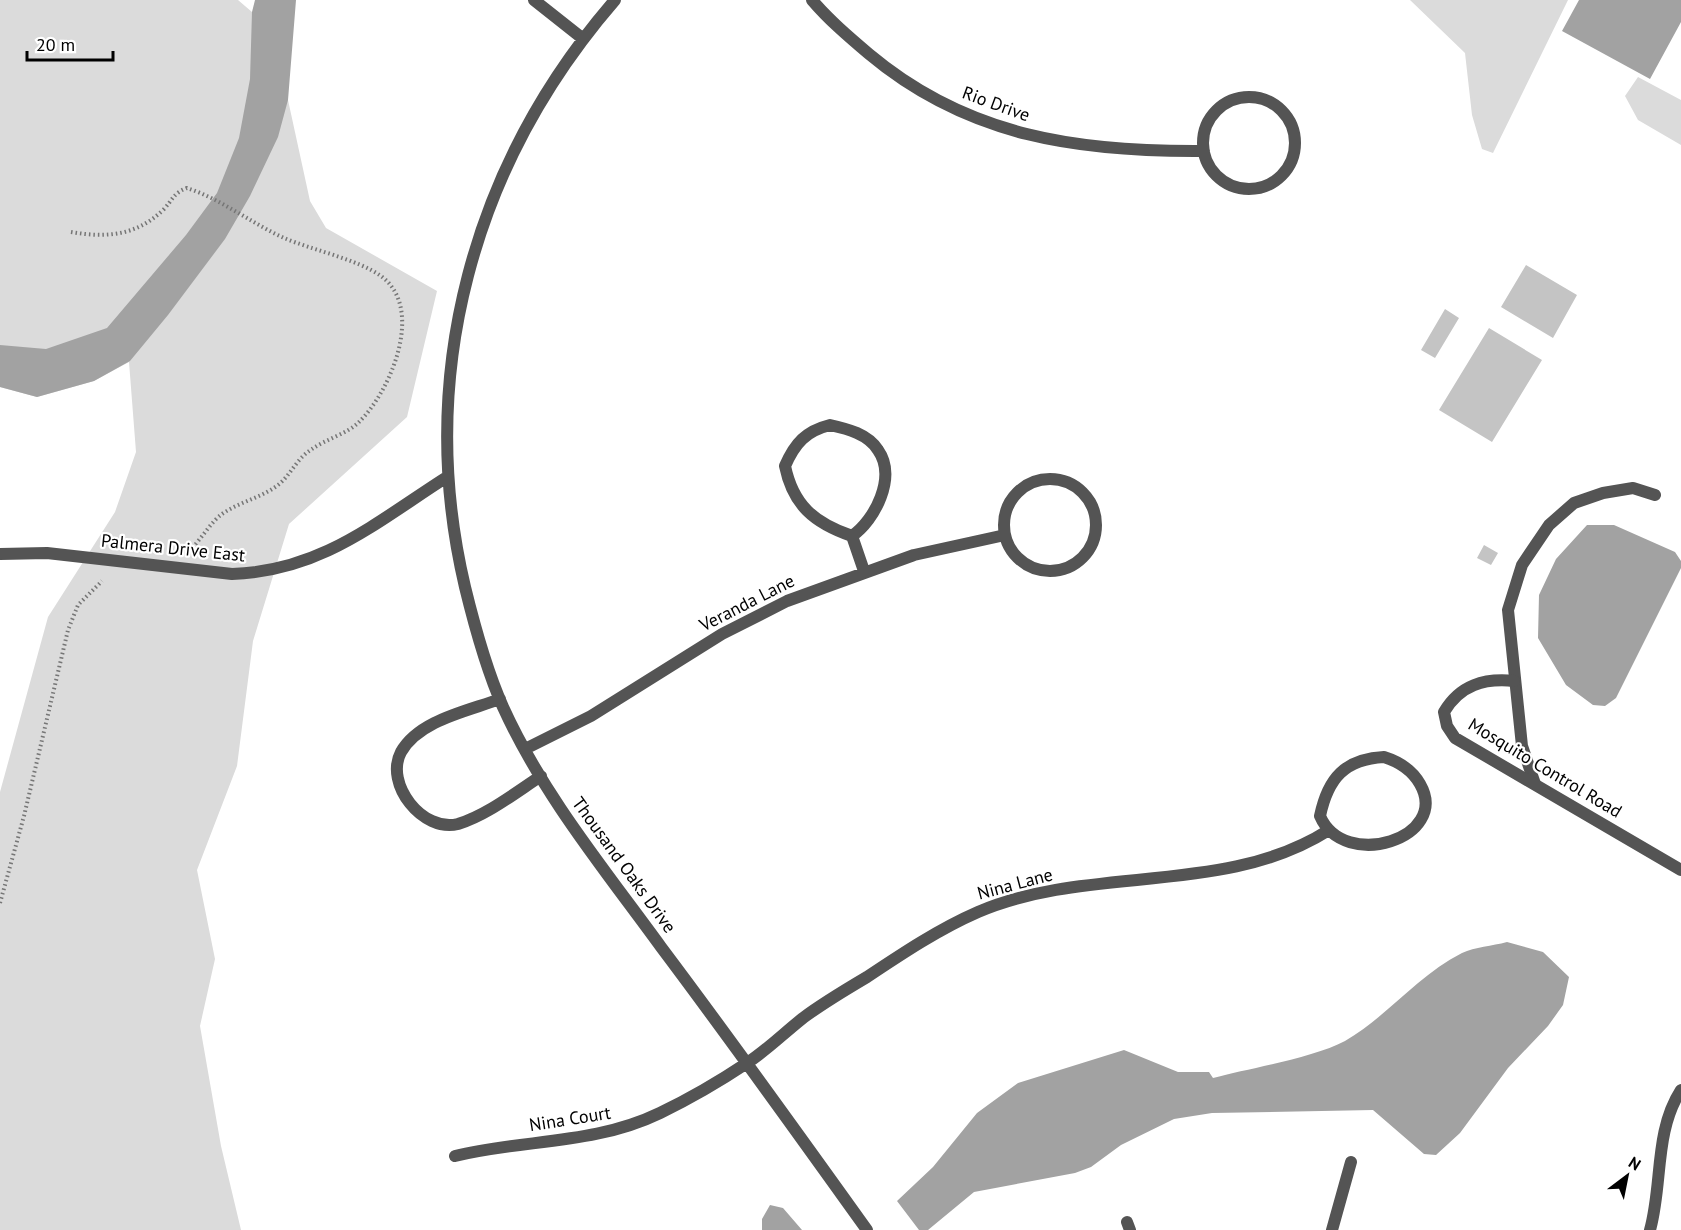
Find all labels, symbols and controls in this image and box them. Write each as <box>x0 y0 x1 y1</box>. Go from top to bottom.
scale bar <box>27 24 112 62</box>
text: 20 m <box>36 33 75 56</box>
street label: Rio Drive <box>959 81 1033 126</box>
street label: Palmera Drive East <box>100 529 246 566</box>
street label: Veranda Lane <box>695 569 798 637</box>
street label: Mosquito Control Road <box>1464 713 1626 823</box>
street label: Thousand Oaks Drive <box>567 792 682 937</box>
street label: Nina Lane <box>975 862 1055 905</box>
street label: Nina Court <box>527 1101 612 1136</box>
north arrow <box>1597 1146 1657 1206</box>
text: N <box>1625 1152 1645 1175</box>

